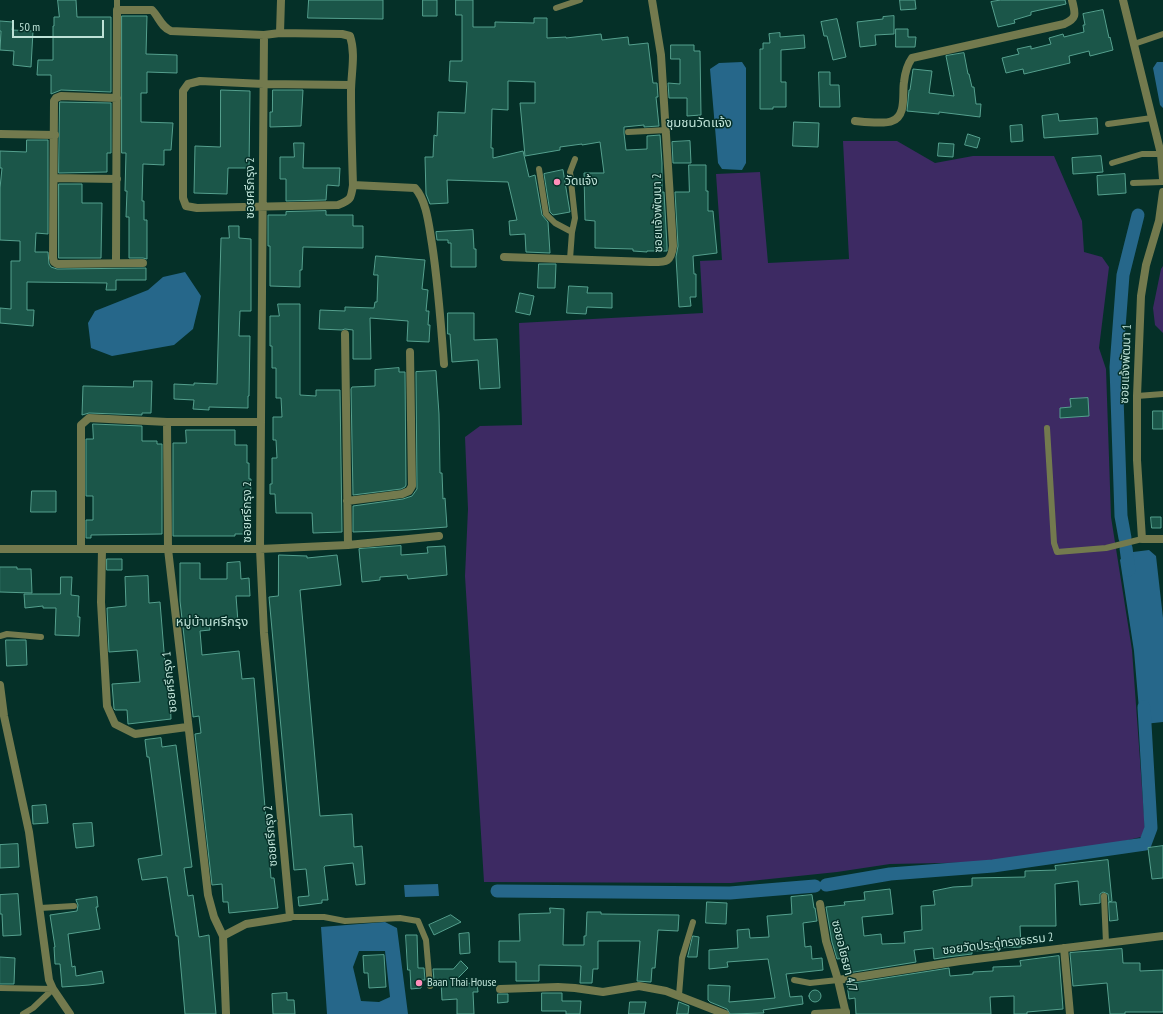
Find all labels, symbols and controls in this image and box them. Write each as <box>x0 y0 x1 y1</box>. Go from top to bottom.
scale bar <box>14 12 106 38</box>
text: 50 m <box>19 19 40 34</box>
district label: ชุมชนวัดแจ้ง <box>666 115 732 131</box>
street label: ซอยศรีกรุง 2 <box>244 157 258 219</box>
street label: ซอยแจ้งพัฒนา 2 <box>650 173 666 253</box>
place label: วัดแจ้ง <box>565 175 598 189</box>
marker: วัดแจ้ง <box>552 177 562 187</box>
street label: ซอยแจ้งพัฒนา 1 <box>1117 324 1135 404</box>
street label: ซอยศรีกรุง 2 <box>241 481 255 543</box>
district label: หมู่บ้านศรีกรุง <box>176 614 248 630</box>
street label: ซอยศรีกรุง 1 <box>160 651 180 713</box>
street label: ซอยศรีกรุง 2 <box>261 805 281 867</box>
street label: ซอยอโยธยา 4/7 <box>828 919 860 993</box>
street label: ซอยวัดประดู่ทรงธรรม 2 <box>942 930 1054 958</box>
place label: Baan Thai House <box>427 976 496 990</box>
marker: Baan Thai House <box>414 978 424 988</box>

